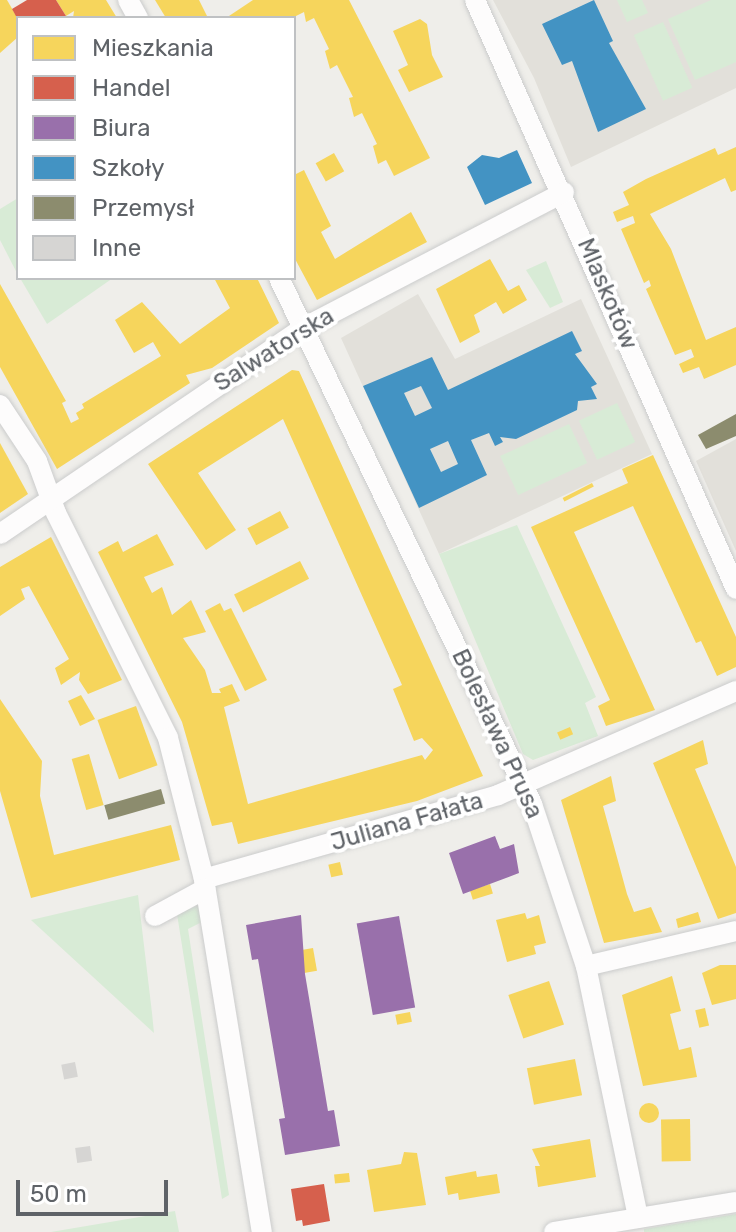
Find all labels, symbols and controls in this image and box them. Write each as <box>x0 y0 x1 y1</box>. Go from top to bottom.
legend <box>16 16 296 280</box>
text: Mieszkania <box>92 34 214 62</box>
text: Handel <box>92 74 170 102</box>
text: Biura <box>92 114 150 142</box>
text: Szkoły <box>92 154 165 182</box>
text: Przemysł <box>92 194 195 222</box>
text: Inne <box>92 234 141 262</box>
street label: Mlaskotów <box>571 234 643 354</box>
street label: Salwatorska <box>209 302 339 398</box>
street label: Bolesława Prusa <box>445 645 549 823</box>
street label: Juliana Fałata <box>328 787 486 857</box>
scale bar <box>20 1164 172 1214</box>
text: 50 m <box>30 1180 87 1208</box>

